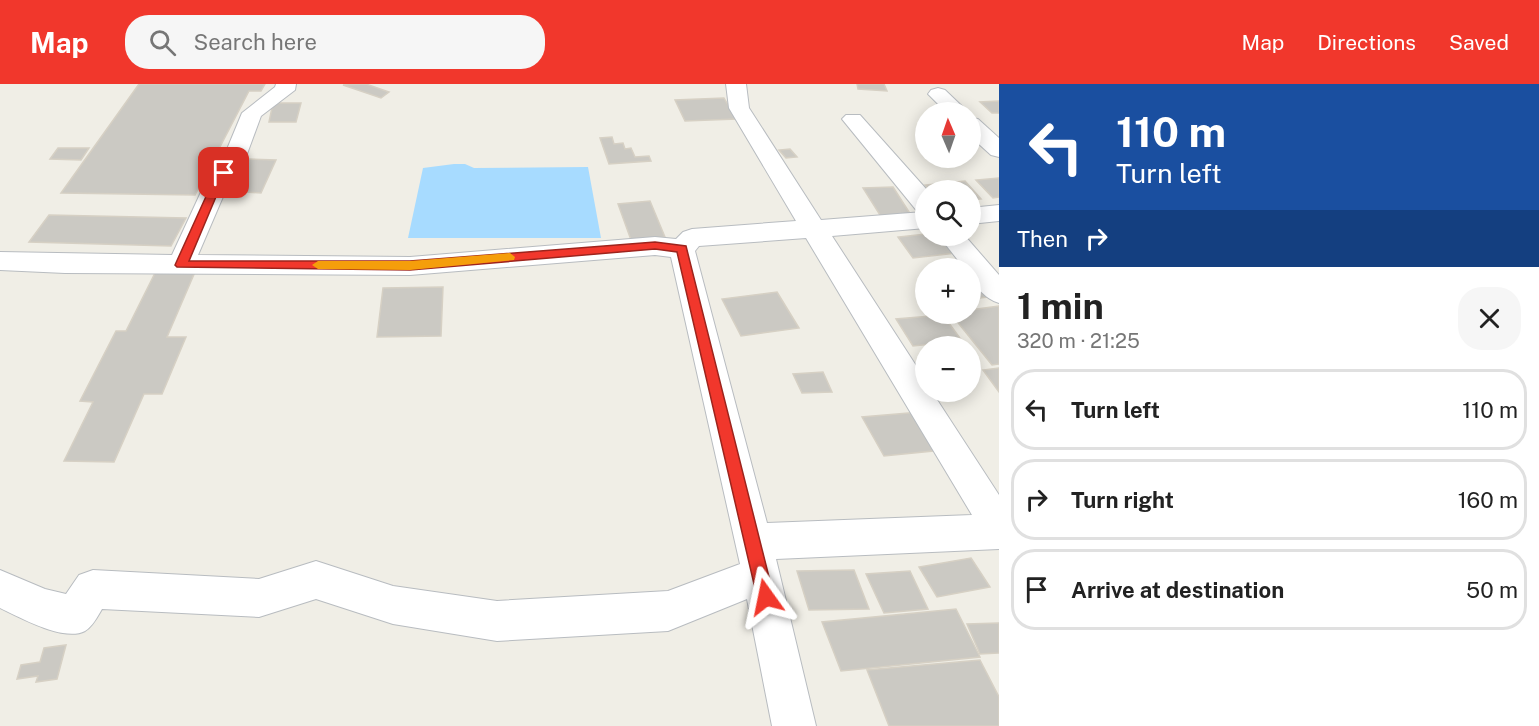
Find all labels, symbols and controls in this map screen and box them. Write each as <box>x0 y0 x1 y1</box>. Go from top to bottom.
search box <box>125 15 545 69</box>
text: Map <box>30 26 89 59</box>
icon: search <box>146 26 179 59</box>
text: Search here <box>194 29 317 55</box>
text: Map <box>1242 30 1284 55</box>
text: Directions <box>1317 30 1416 55</box>
text: Saved <box>1449 30 1509 55</box>
north arrow <box>915 102 981 168</box>
map controls <box>915 102 981 402</box>
text: 110 m <box>1116 107 1226 156</box>
icon: left <box>1017 108 1095 186</box>
pin <box>198 147 249 198</box>
icon: arrive <box>207 156 240 189</box>
text: Turn left <box>1116 157 1222 189</box>
button: search <box>915 180 981 246</box>
icon: right <box>1080 222 1113 255</box>
text: Then <box>1017 226 1068 252</box>
button: + <box>915 258 981 324</box>
text: 1 min <box>1017 285 1104 327</box>
button: close <box>1458 287 1521 350</box>
text: 320 m · 21:25 <box>1017 329 1140 353</box>
button: − <box>915 336 981 402</box>
icon: left <box>1020 393 1053 426</box>
text: Turn left <box>1071 397 1160 423</box>
text: 110 m <box>1462 397 1518 423</box>
icon: right <box>1020 483 1053 516</box>
text: Turn right <box>1071 487 1174 513</box>
text: 160 m <box>1458 487 1518 513</box>
position arrow <box>734 565 798 629</box>
icon: arrive <box>1020 573 1053 606</box>
text: Arrive at destination <box>1071 577 1284 603</box>
text: 50 m <box>1466 577 1518 603</box>

